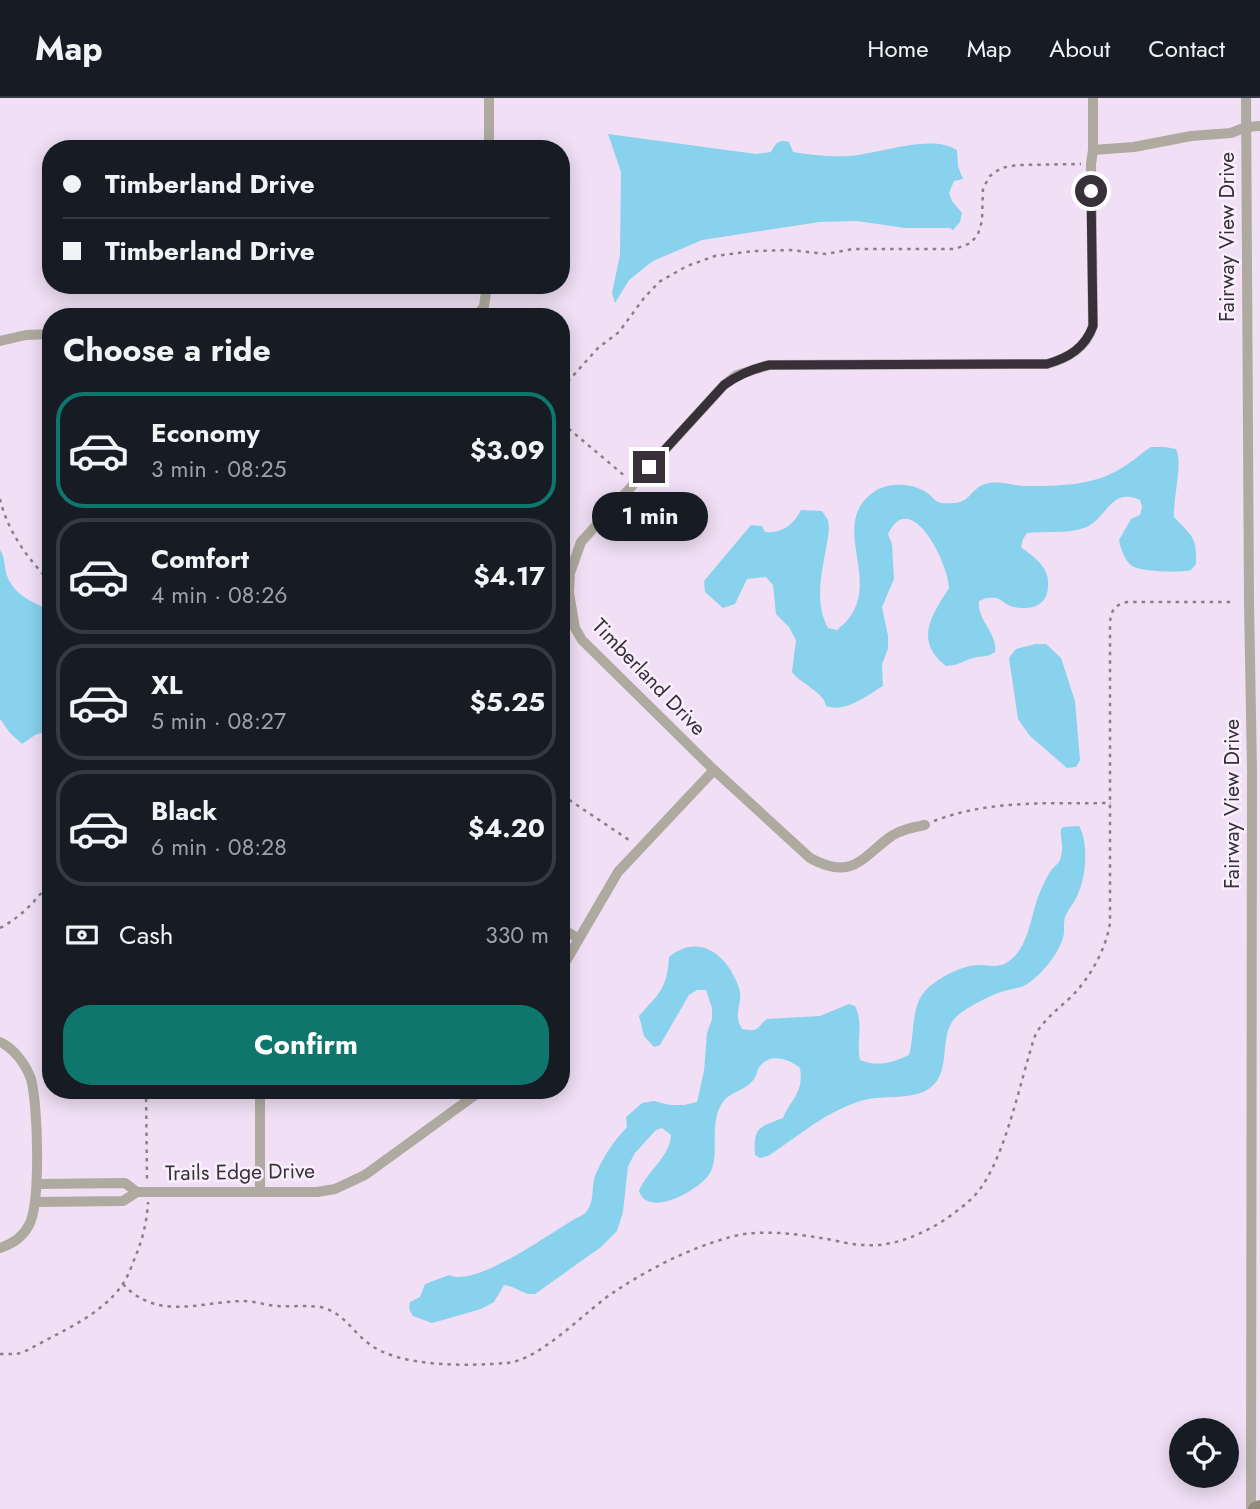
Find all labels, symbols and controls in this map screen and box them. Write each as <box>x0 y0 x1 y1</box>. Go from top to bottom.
text: Map <box>35 25 103 72</box>
text: Home <box>867 31 929 66</box>
text: Map <box>967 31 1011 66</box>
text: About <box>1049 31 1110 66</box>
text: Contact <box>1148 31 1225 66</box>
street label: Fairway View Drive <box>1212 152 1242 322</box>
text: Timberland Drive <box>105 165 315 203</box>
route start <box>1075 175 1107 207</box>
text: Timberland Drive <box>105 232 315 270</box>
text: Choose a ride <box>63 327 271 373</box>
text: Economy <box>151 414 260 452</box>
icon: car <box>67 419 130 482</box>
text: $3.09 <box>470 431 545 469</box>
route end <box>633 451 665 483</box>
text: 3 min · 08:25 <box>151 452 286 486</box>
callout: 1 min <box>591 492 707 540</box>
text: 1 min <box>621 499 679 533</box>
text: Comfort <box>151 540 249 578</box>
icon: car <box>67 545 130 608</box>
text: $4.17 <box>473 557 545 595</box>
text: 4 min · 08:26 <box>151 578 288 612</box>
street label: Timberland Drive <box>585 612 713 742</box>
text: XL <box>151 666 183 704</box>
icon: car <box>67 671 130 734</box>
text: $5.25 <box>470 683 545 721</box>
text: 5 min · 08:27 <box>151 704 286 738</box>
street label: Fairway View Drive <box>1217 719 1247 889</box>
text: Black <box>151 792 217 830</box>
icon: car <box>67 797 130 860</box>
text: $4.20 <box>468 809 545 847</box>
text: 6 min · 08:28 <box>151 830 287 864</box>
icon: cash <box>63 916 101 954</box>
text: Cash <box>119 916 173 954</box>
text: 330 m <box>485 918 549 952</box>
button: Confirm <box>63 1005 549 1085</box>
street label: Trails Edge Drive <box>165 1156 315 1188</box>
map controls <box>1169 1418 1239 1488</box>
button: locate <box>1169 1418 1239 1488</box>

